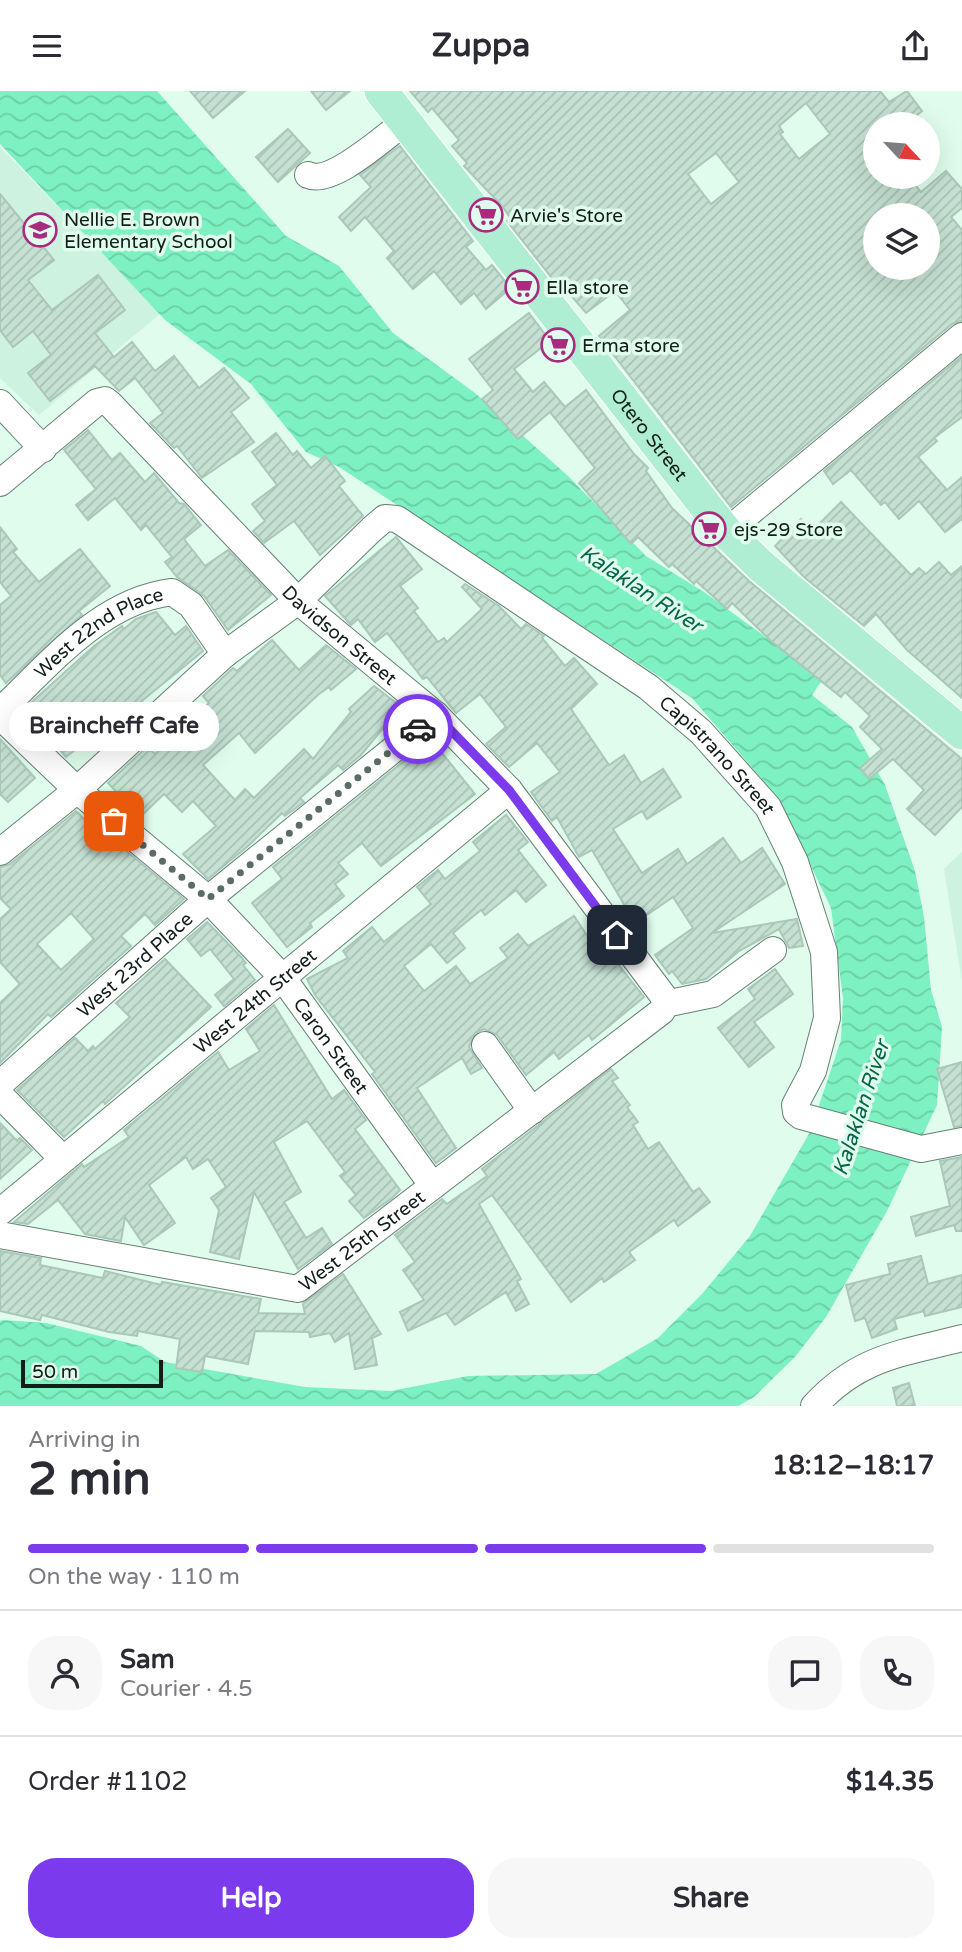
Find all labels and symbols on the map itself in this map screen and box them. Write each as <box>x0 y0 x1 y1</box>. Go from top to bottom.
north arrow <box>863 112 940 189</box>
supermarket icon: Arvie's Store <box>467 196 505 234</box>
place label: Arvie's Store <box>510 205 623 227</box>
place label: Nellie E. Brown Elementary School <box>64 209 233 253</box>
school or university icon: Nellie E. Brown Elementary School <box>21 211 59 249</box>
supermarket icon: Ella store <box>503 268 541 306</box>
place label: Ella store <box>546 277 629 299</box>
supermarket icon: Erma store <box>539 326 577 364</box>
place label: Erma store <box>582 335 680 357</box>
street label: Otero Street <box>606 384 692 486</box>
supermarket icon: ejs-29 Store <box>690 510 728 548</box>
place label: ejs-29 Store <box>734 519 843 541</box>
water label: Kalaklan River <box>575 541 709 640</box>
street label: Davidson Street <box>277 581 401 690</box>
street label: West 22nd Place <box>30 584 165 683</box>
street label: Capistrano Street <box>655 692 780 818</box>
courier <box>383 694 453 764</box>
callout: Braincheff Cafe <box>9 702 219 751</box>
pin <box>84 791 144 851</box>
pin <box>587 905 647 965</box>
street label: West 23rd Place <box>73 908 197 1022</box>
street label: West 24th Street <box>190 944 321 1059</box>
street label: Caron Street <box>288 994 373 1098</box>
water label: Kalaklan River <box>828 1035 896 1179</box>
street label: West 25th Street <box>295 1186 430 1296</box>
scale bar <box>21 1357 163 1389</box>

